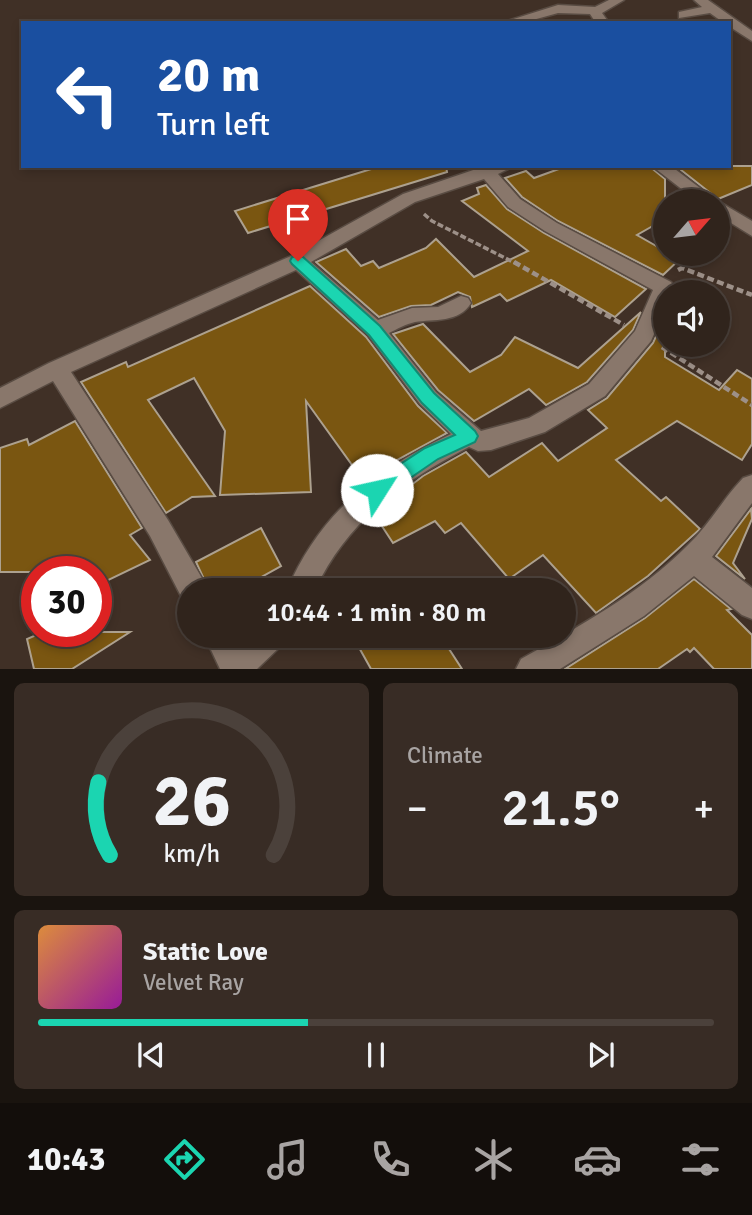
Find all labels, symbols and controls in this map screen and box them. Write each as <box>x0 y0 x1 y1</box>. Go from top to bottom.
text: 20 m <box>157 45 260 105</box>
icon: left <box>42 49 133 140</box>
text: Turn left <box>157 105 270 144</box>
pin <box>268 189 328 261</box>
north arrow <box>653 189 730 266</box>
map controls <box>653 189 730 357</box>
icon: arrive <box>279 200 317 238</box>
button: sound <box>653 280 730 357</box>
position arrow <box>340 453 414 527</box>
speed limit sign: 30 <box>21 556 112 647</box>
text: 10:44 · 1 min · 80 m <box>267 597 486 629</box>
text: Climate <box>407 741 483 770</box>
text: 26 <box>152 758 231 847</box>
text: 21.5° <box>501 776 620 840</box>
text: − <box>407 785 428 832</box>
text: + <box>693 785 714 832</box>
text: km/h <box>163 838 220 869</box>
text: Static Love <box>143 936 268 968</box>
text: Velvet Ray <box>143 968 244 997</box>
icon: previous <box>132 1036 170 1074</box>
icon: pause <box>357 1036 395 1074</box>
icon: next <box>582 1036 620 1074</box>
icon: directions <box>160 1135 209 1184</box>
icon: music <box>263 1135 312 1184</box>
icon: phone <box>366 1135 415 1184</box>
icon: climate <box>469 1135 518 1184</box>
icon: car <box>573 1135 622 1184</box>
icon: filters <box>676 1135 725 1184</box>
text: 10:43 <box>27 1140 106 1179</box>

